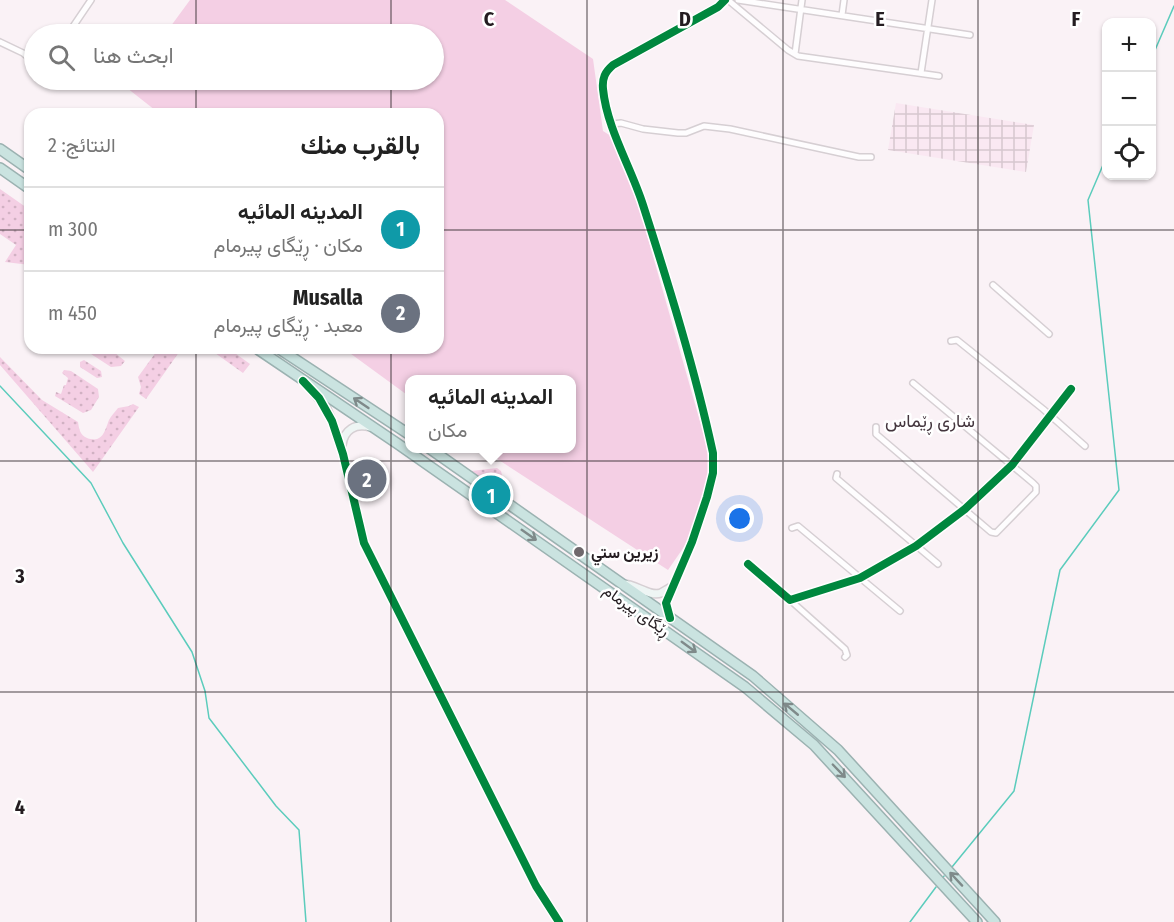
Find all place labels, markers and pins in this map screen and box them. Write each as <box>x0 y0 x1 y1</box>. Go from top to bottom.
pin: 2 <box>348 456 386 502</box>
pin: 1 <box>472 472 510 518</box>
place label: زيرين ستي <box>591 543 659 566</box>
marker: زيرين ستي <box>572 545 586 559</box>

